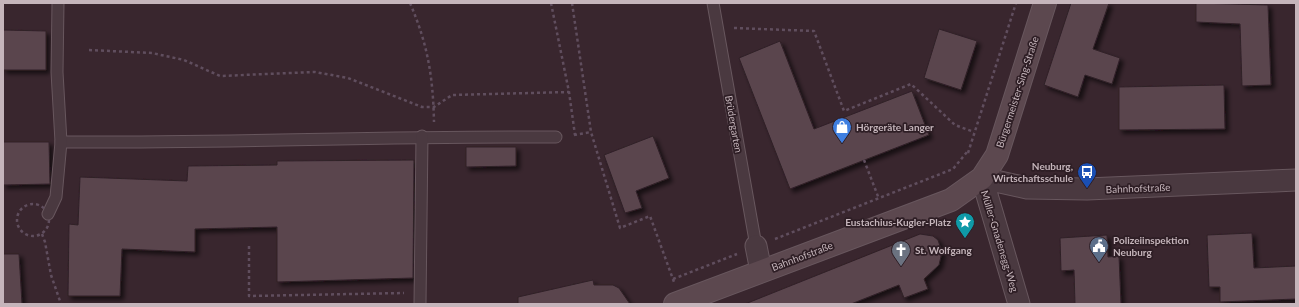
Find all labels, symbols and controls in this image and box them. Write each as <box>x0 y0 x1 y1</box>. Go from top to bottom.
street label: Bürgermeister-Sing-Straße <box>993 35 1041 149</box>
street label: Brüdergarten <box>723 94 745 154</box>
shop icon: Hörgeräte Langer <box>831 116 853 144</box>
place label: Hörgeräte Langer <box>856 121 934 133</box>
place label: Neuburg, Wirtschaftsschule <box>993 160 1074 184</box>
bus stop icon: Neuburg, Wirtschaftsschule <box>1076 161 1098 189</box>
street label: Bahnhofstraße <box>1105 181 1171 195</box>
street label: Müller-Gnadenegg-Weg <box>979 189 1021 293</box>
place icon: Eustachius-Kugler-Platz <box>954 211 976 239</box>
place label: Eustachius-Kugler-Platz <box>845 216 951 228</box>
place label: Polizeiinspektion Neuburg <box>1113 234 1189 258</box>
public building icon: Polizeiinspektion Neuburg <box>1088 235 1110 263</box>
street label: Bahnhofstraße <box>770 239 834 273</box>
church icon: St. Wolfgang <box>890 239 912 267</box>
place label: St. Wolfgang <box>915 244 972 256</box>

